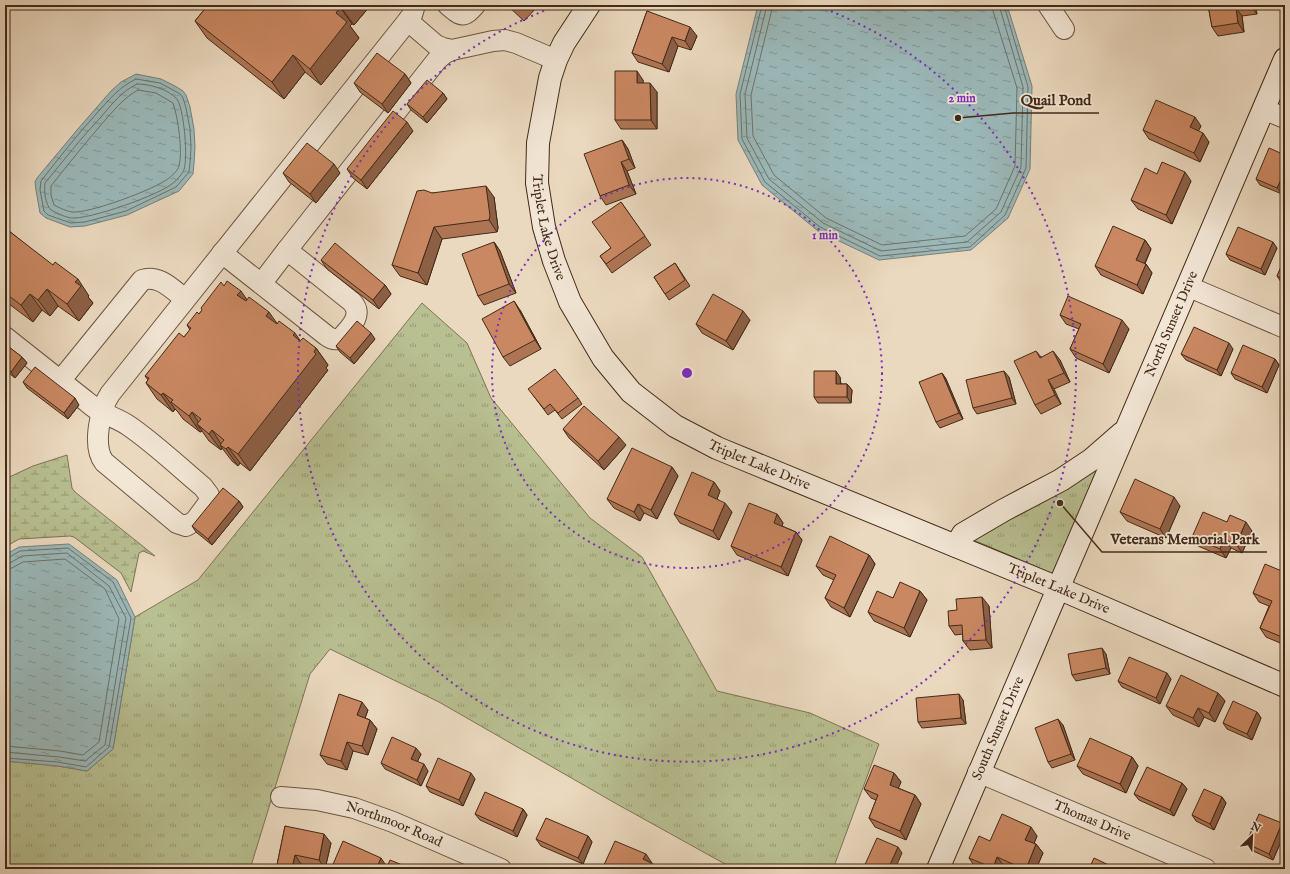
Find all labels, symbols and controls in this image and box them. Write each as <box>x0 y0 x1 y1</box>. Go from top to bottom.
callout: Quail Pond <box>1013 86 1099 113</box>
text: 2 min <box>948 91 976 106</box>
text: Quail Pond <box>1021 91 1092 110</box>
street label: Triplet Lake Drive <box>528 174 570 284</box>
text: 1 min <box>812 228 839 243</box>
street label: North Sunset Drive <box>1141 268 1202 380</box>
centre of rings <box>680 366 694 380</box>
street label: Triplet Lake Drive <box>705 436 814 495</box>
callout: Veterans Memorial Park <box>1102 525 1267 552</box>
text: Veterans Memorial Park <box>1110 530 1260 549</box>
street label: Triplet Lake Drive <box>1005 559 1113 619</box>
street label: South Sunset Drive <box>968 673 1029 783</box>
street label: Thomas Drive <box>1051 796 1134 845</box>
street label: Northmoor Road <box>344 797 445 852</box>
north arrow <box>1232 816 1272 856</box>
text: N <box>1248 819 1263 836</box>

